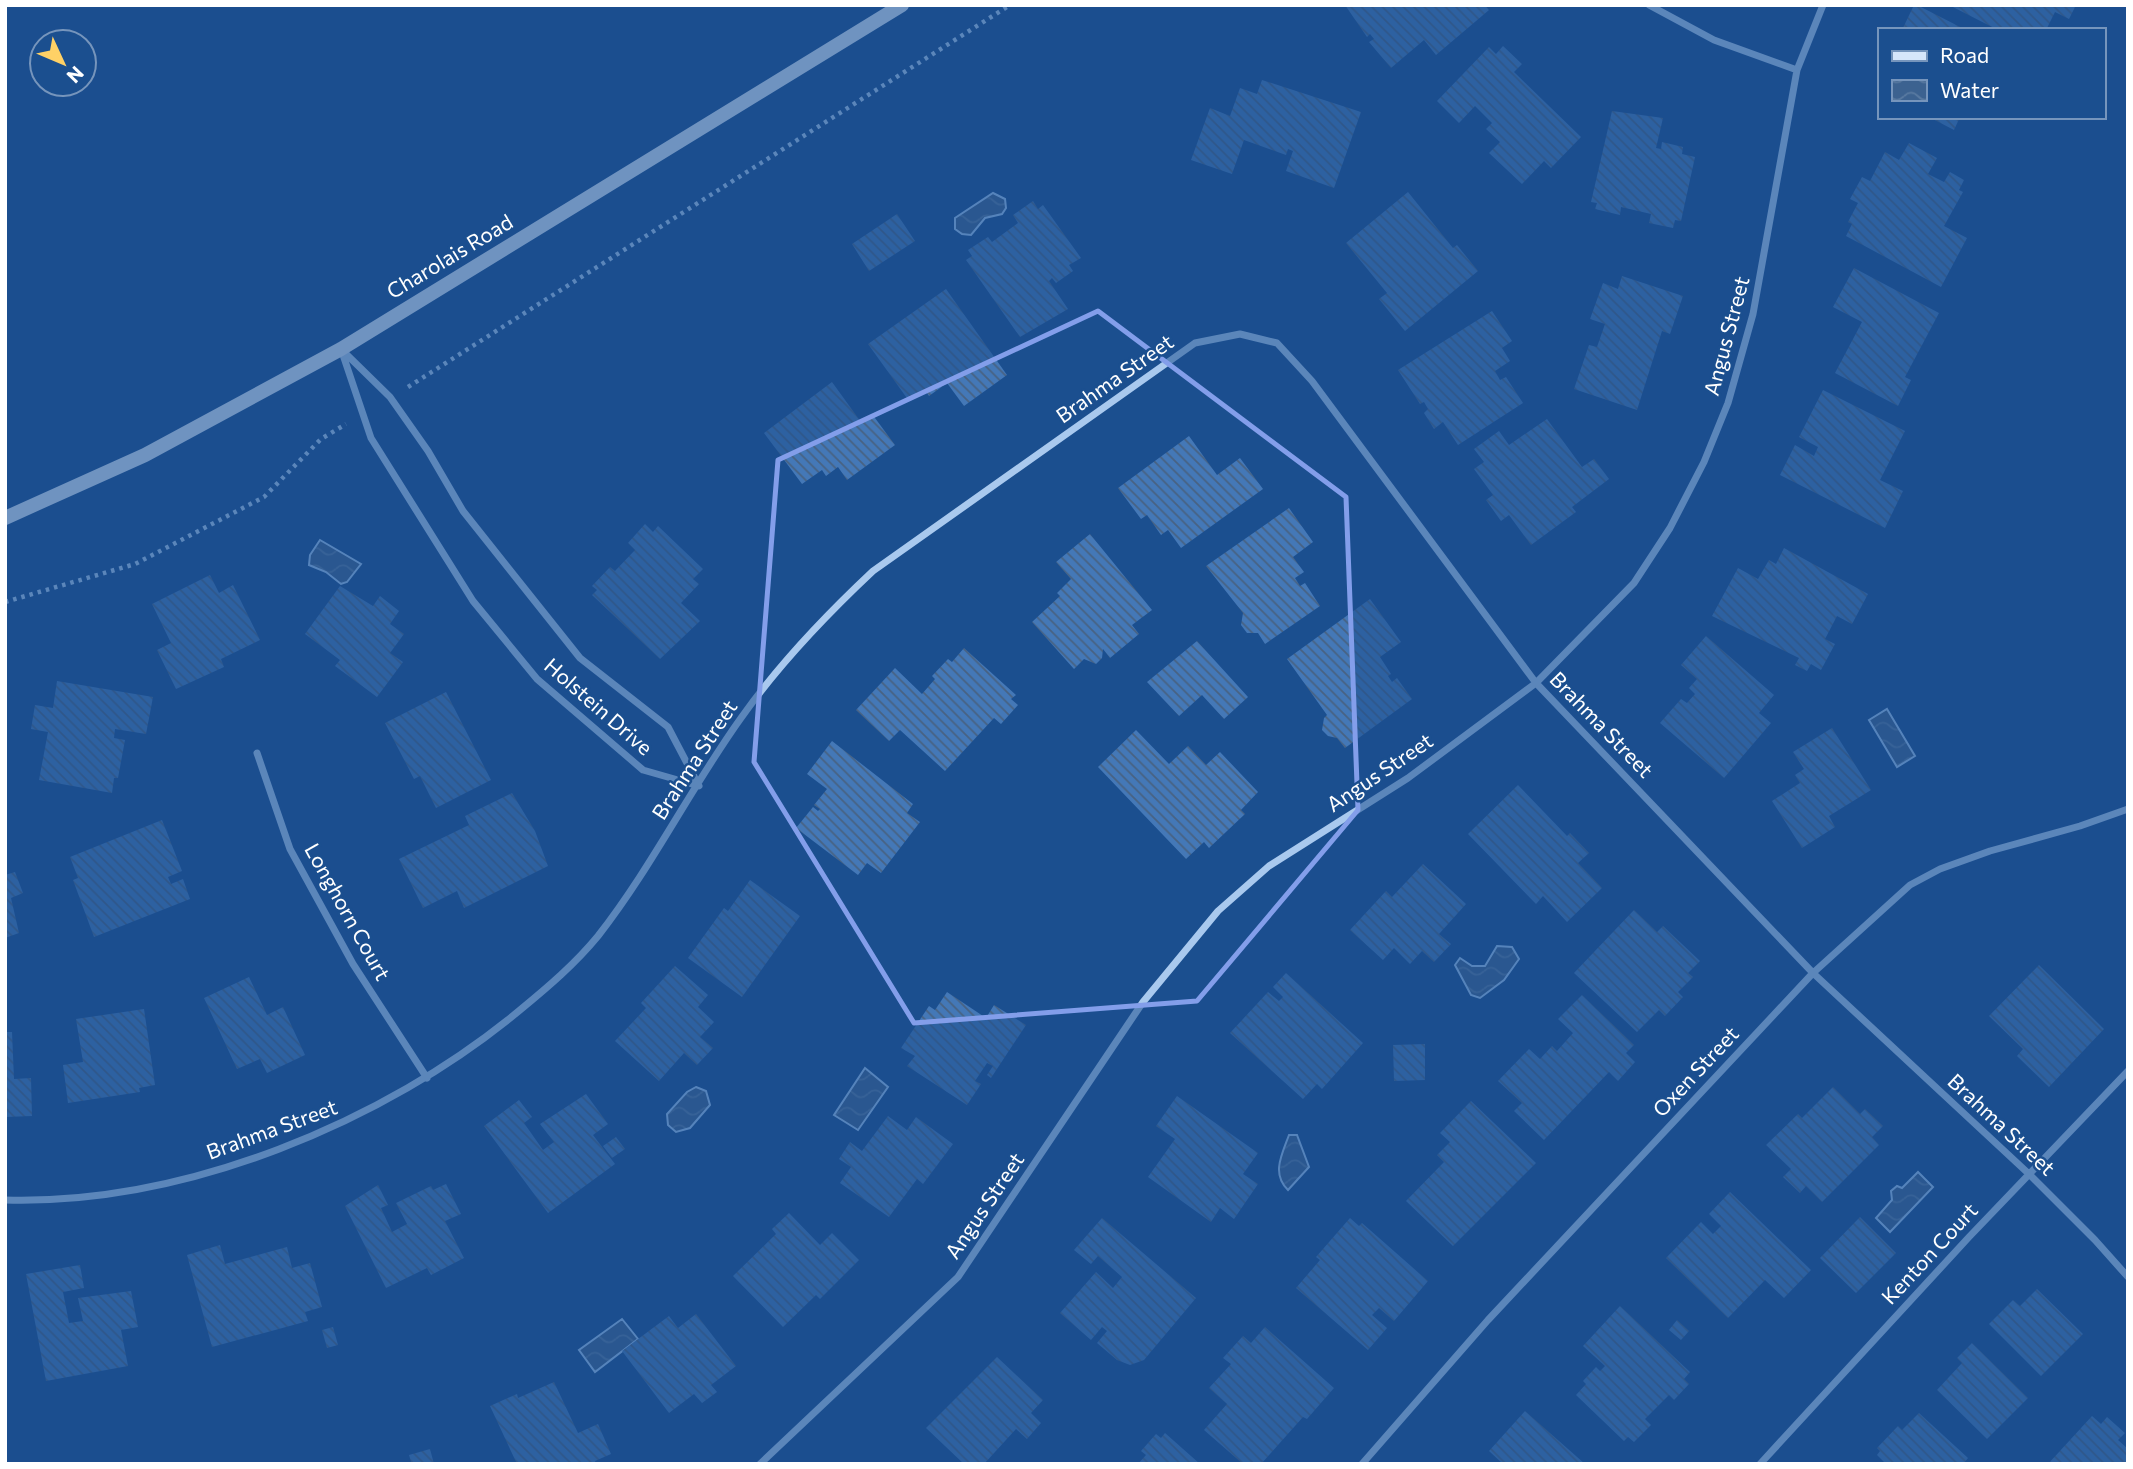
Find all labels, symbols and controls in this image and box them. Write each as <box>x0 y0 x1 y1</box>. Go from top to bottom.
north arrow <box>28 28 98 98</box>
legend <box>1878 28 2105 119</box>
text: Road <box>1940 42 1989 67</box>
text: N <box>62 62 89 88</box>
text: Water <box>1940 77 1999 102</box>
street label: Charolais Road <box>382 208 517 303</box>
street label: Angus Street <box>1698 273 1753 398</box>
street label: Brahma Street <box>1051 328 1178 427</box>
street label: Holstein Drive <box>540 652 658 760</box>
street label: Brahma Street <box>1545 666 1659 782</box>
street label: Brahma Street <box>646 695 742 824</box>
street label: Angus Street <box>1321 727 1437 816</box>
street label: Longhorn Court <box>300 838 396 984</box>
street label: Oxen Street <box>1647 1021 1743 1121</box>
street label: Brahma Street <box>1943 1068 2061 1180</box>
street label: Brahma Street <box>203 1093 340 1164</box>
street label: Angus Street <box>939 1147 1028 1263</box>
street label: Kenton Court <box>1876 1197 1982 1309</box>

